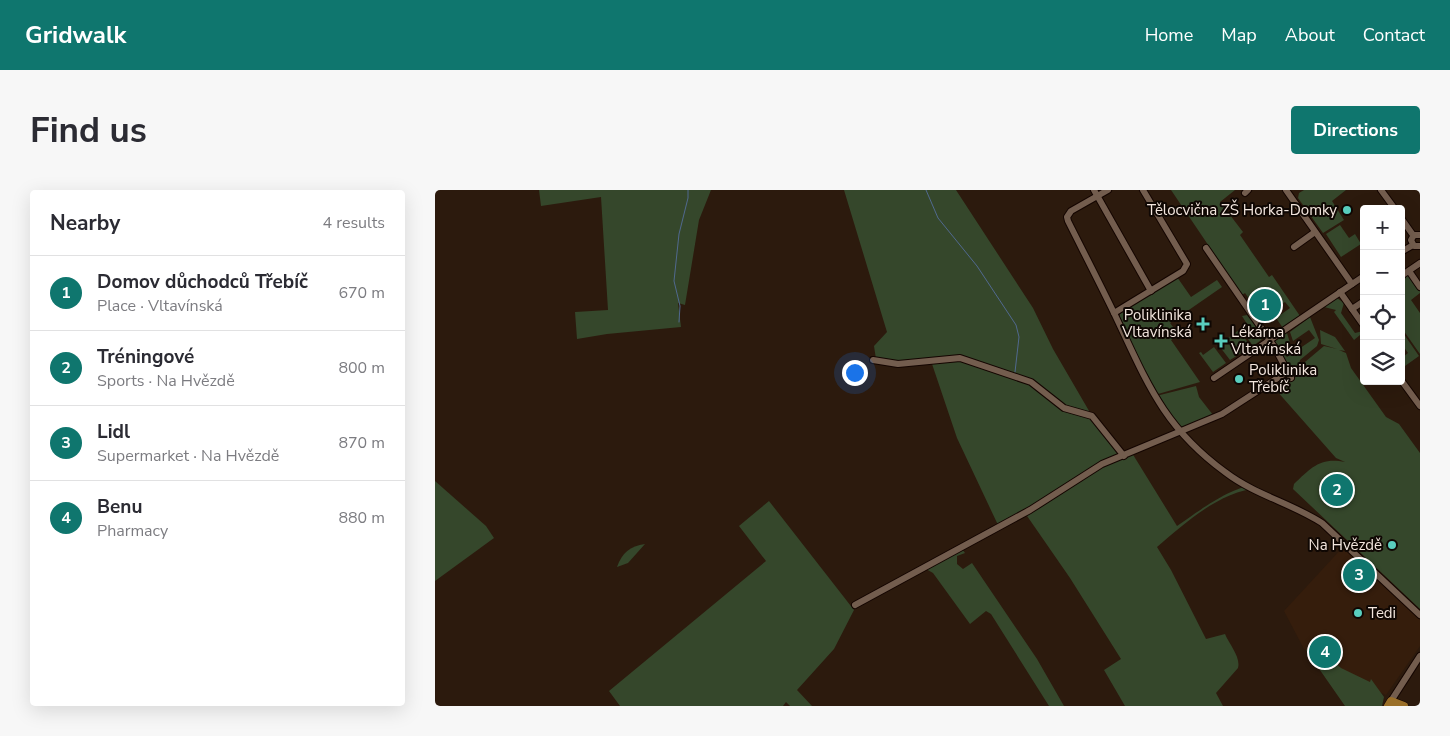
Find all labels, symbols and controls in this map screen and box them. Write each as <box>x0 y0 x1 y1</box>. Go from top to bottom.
text: Gridwalk <box>25 19 126 51</box>
text: Home <box>1145 23 1193 47</box>
text: Map <box>1221 23 1257 47</box>
text: About <box>1285 23 1335 47</box>
text: Contact <box>1363 23 1425 47</box>
button: Directions <box>1291 106 1420 154</box>
text: Find us <box>30 107 147 154</box>
place label: Tělocvična ZŠ Horka-Domky <box>1147 199 1337 220</box>
marker: Tělocvična ZŠ Horka-Domky <box>1341 204 1353 216</box>
map controls <box>1360 205 1405 385</box>
button: + <box>1360 205 1405 250</box>
text: Nearby <box>50 209 120 237</box>
text: 4 results <box>323 212 385 234</box>
button: − <box>1360 250 1405 295</box>
text: Domov důchodců Třebíč <box>97 269 308 295</box>
text: 1 <box>61 282 71 304</box>
text: 670 m <box>338 282 385 304</box>
pin: 1 <box>1249 286 1281 324</box>
text: Place · Vltavínská <box>97 295 223 317</box>
button: locate <box>1360 295 1405 340</box>
place label: Poliklinika Vltavínská <box>1121 305 1192 342</box>
marker: Poliklinika Vltavínská <box>1196 317 1210 331</box>
place label: Lékárna Vltavínská <box>1230 322 1301 359</box>
marker: Lékárna Vltavínská <box>1215 335 1227 347</box>
button: layers <box>1360 340 1405 385</box>
text: Tréningové <box>97 344 194 370</box>
text: 2 <box>61 357 71 379</box>
text: 800 m <box>338 357 385 379</box>
your location <box>842 360 868 386</box>
place label: Poliklinika Třebíč <box>1249 360 1317 397</box>
text: Sports · Na Hvězdě <box>97 370 235 392</box>
marker: Poliklinika Třebíč <box>1233 373 1245 385</box>
text: Lidl <box>97 419 130 445</box>
text: 3 <box>61 432 71 454</box>
text: 870 m <box>338 432 385 454</box>
text: Supermarket · Na Hvězdě <box>97 445 279 467</box>
pin: 2 <box>1321 471 1353 509</box>
text: Benu <box>97 494 143 520</box>
text: 4 <box>61 507 71 529</box>
text: 880 m <box>338 507 385 529</box>
text: Pharmacy <box>97 520 168 542</box>
place label: Na Hvězdě <box>1309 535 1382 555</box>
marker: Na Hvězdě <box>1386 539 1398 551</box>
pin: 3 <box>1343 556 1375 594</box>
place label: Tedi <box>1368 603 1396 623</box>
marker: Tedi <box>1352 607 1364 619</box>
pin: 4 <box>1309 633 1341 671</box>

